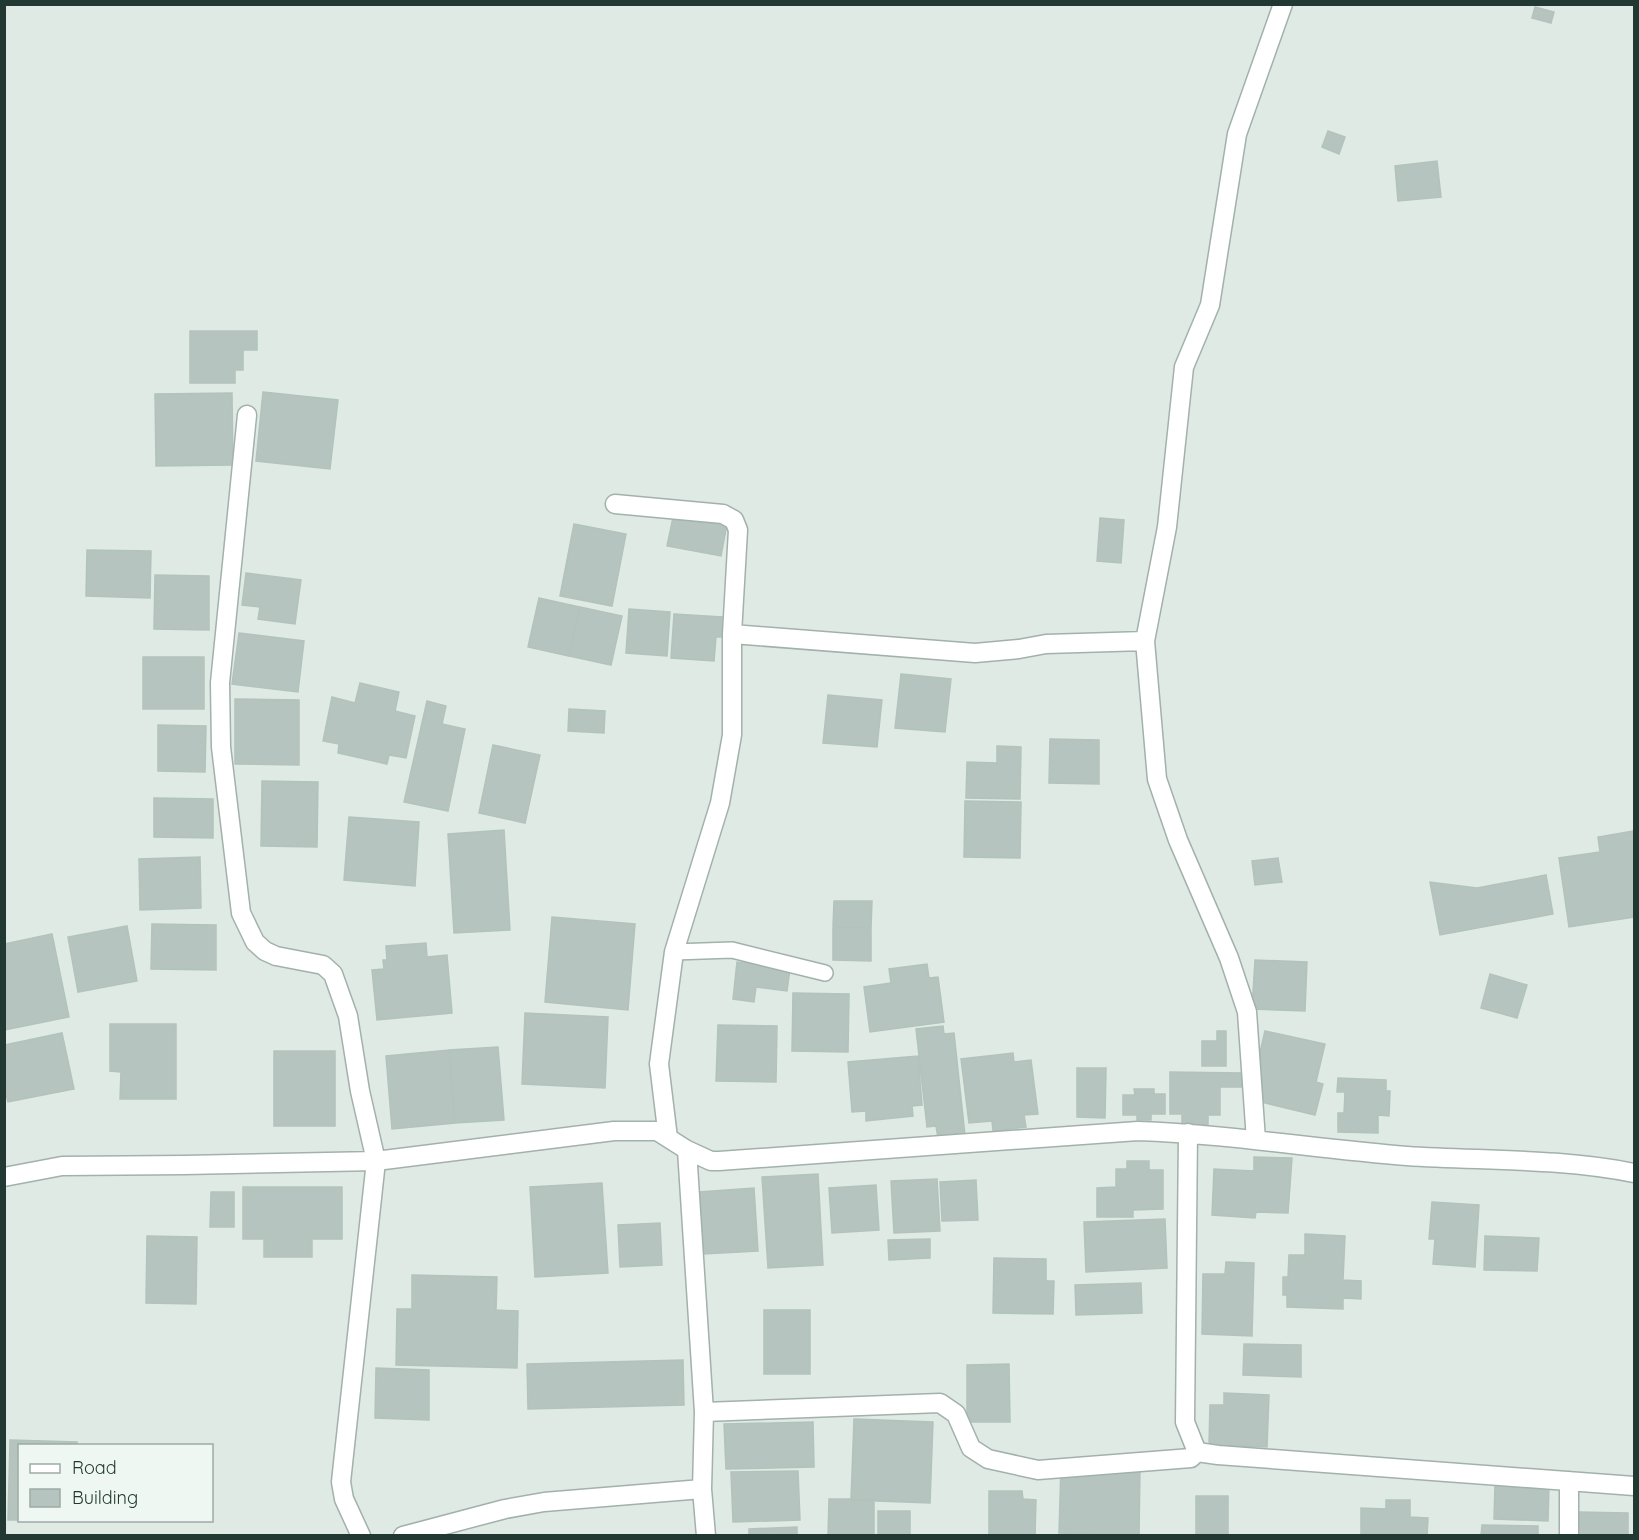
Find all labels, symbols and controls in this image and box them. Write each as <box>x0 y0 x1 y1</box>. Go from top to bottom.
legend <box>18 1444 213 1522</box>
text: Road <box>72 1456 117 1479</box>
text: Building <box>72 1486 138 1509</box>

